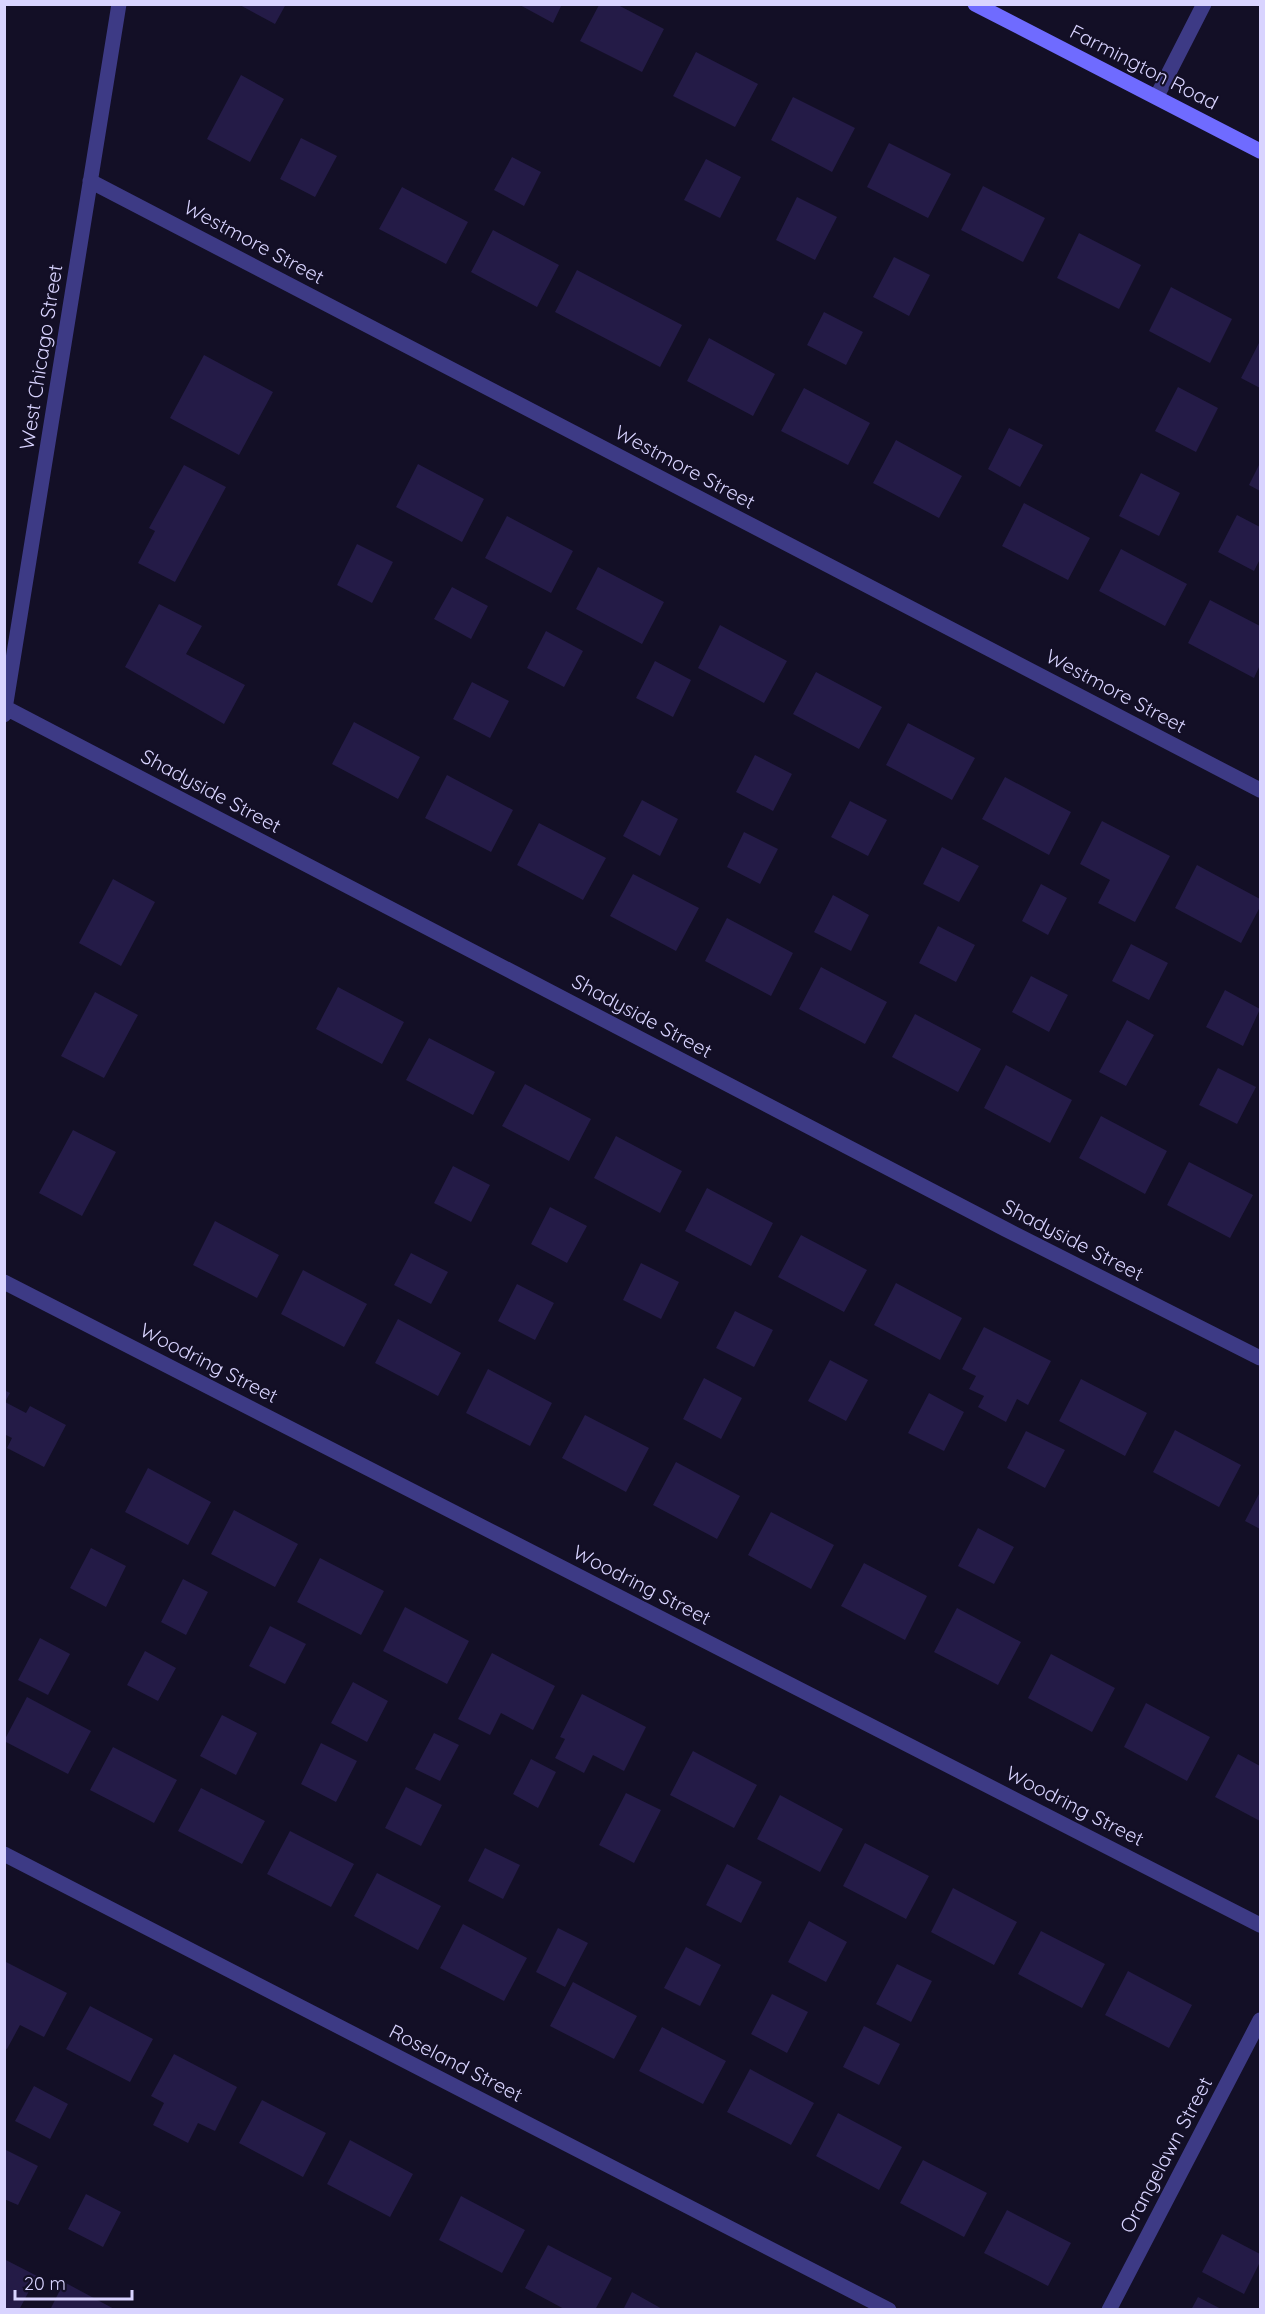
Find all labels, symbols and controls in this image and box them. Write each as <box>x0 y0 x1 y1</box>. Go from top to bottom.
street label: Farmington Road <box>1066 18 1222 115</box>
street label: Westmore Street <box>180 194 329 289</box>
street label: West Chicago Street <box>14 262 68 451</box>
street label: Westmore Street <box>611 419 760 514</box>
street label: Westmore Street <box>1042 643 1191 738</box>
street label: Shadyside Street <box>137 743 286 838</box>
street label: Shadyside Street <box>568 968 717 1063</box>
street label: Shadyside Street <box>998 1193 1148 1286</box>
street label: Woodring Street <box>136 1317 283 1408</box>
street label: Woodring Street <box>569 1539 716 1630</box>
street label: Woodring Street <box>1002 1760 1149 1851</box>
street label: Roseland Street <box>385 2018 527 2107</box>
street label: Orangelawn Street <box>1114 2072 1217 2237</box>
scale bar <box>15 2263 132 2301</box>
text: 20 m <box>24 2272 66 2295</box>

